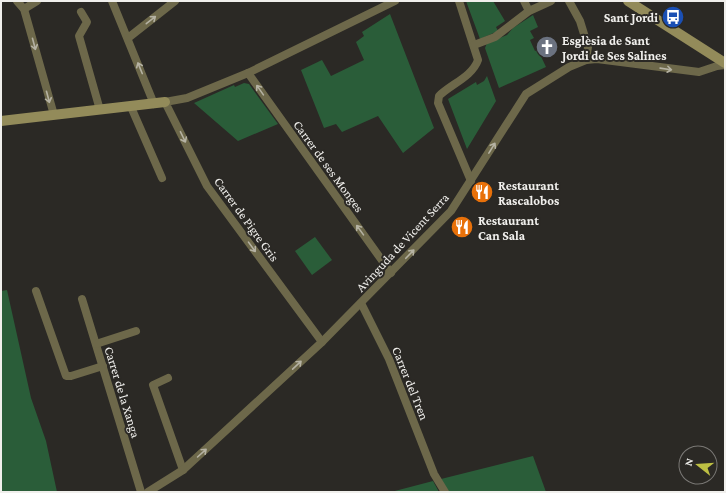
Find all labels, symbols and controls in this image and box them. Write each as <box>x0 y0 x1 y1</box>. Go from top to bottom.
bus stop icon: Sant Jordi <box>660 4 686 30</box>
place label: Sant Jordi <box>604 10 658 25</box>
one-way arrow <box>146 15 157 24</box>
place label: Esglèsia de Sant Jordi de Ses Salines <box>560 33 666 63</box>
church icon: Esglèsia de Sant Jordi de Ses Salines <box>534 34 560 60</box>
one-way arrow <box>31 37 38 50</box>
one-way arrow <box>135 63 143 75</box>
one-way arrow <box>659 65 672 72</box>
one-way arrow <box>256 84 264 95</box>
one-way arrow <box>45 90 53 103</box>
street label: Carrer de ses Monges <box>290 117 367 215</box>
one-way arrow <box>180 131 187 143</box>
one-way arrow <box>488 143 496 154</box>
street label: Carrer de Pigre Gris <box>211 174 282 264</box>
place label: Restaurant Rascalobos <box>498 178 559 208</box>
restaurant icon: Restaurant Rascalobos <box>469 179 495 205</box>
street label: Avinguda de Vicent Serra <box>353 190 452 295</box>
place label: Restaurant Can Sala <box>478 213 539 243</box>
restaurant icon: Restaurant Can Sala <box>449 214 475 240</box>
one-way arrow <box>356 225 364 236</box>
one-way arrow <box>247 241 256 252</box>
one-way arrow <box>405 249 415 259</box>
street label: Carrer del Tren <box>389 344 432 422</box>
street label: Carrer de la Xanga <box>102 345 144 440</box>
one-way arrow <box>292 360 303 369</box>
north arrow <box>678 445 718 485</box>
one-way arrow <box>197 448 207 457</box>
text: N <box>682 456 695 467</box>

